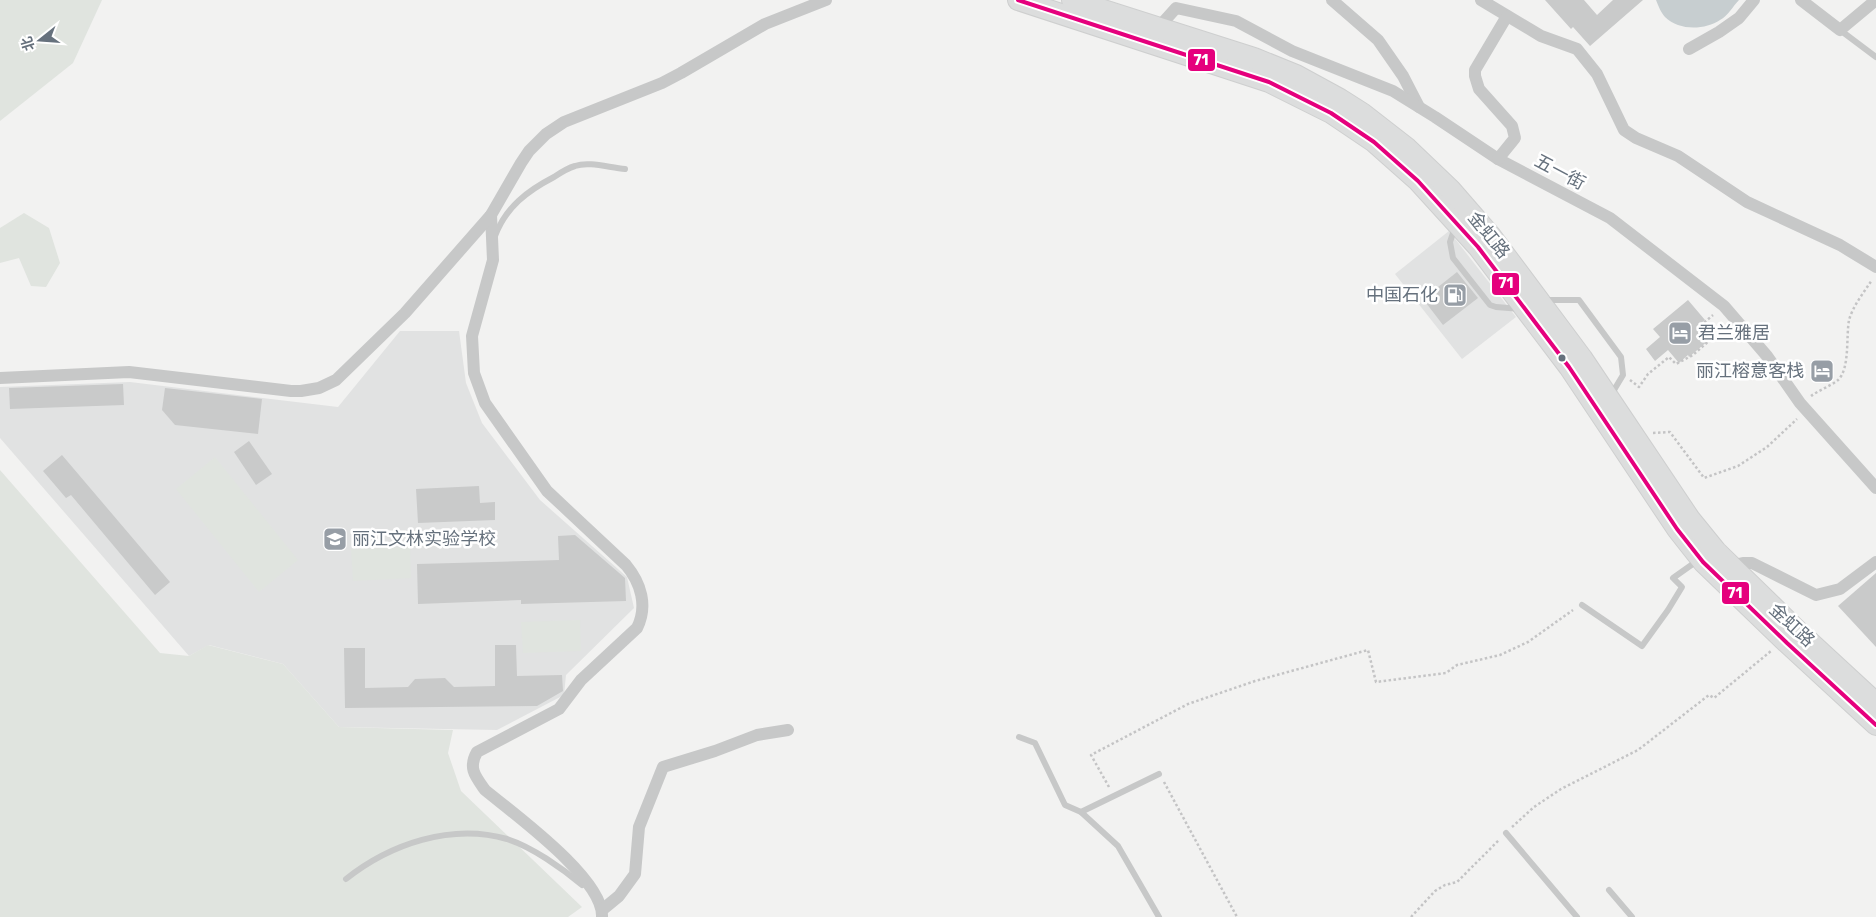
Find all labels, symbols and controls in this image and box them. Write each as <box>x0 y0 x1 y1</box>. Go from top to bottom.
north arrow <box>15 15 65 65</box>
text: 北 <box>18 34 38 53</box>
line badge: 71 <box>1187 48 1216 72</box>
text: 71 <box>1194 52 1209 69</box>
street label: 五一街 <box>1531 150 1589 194</box>
street label: 金虹路 <box>1463 207 1515 263</box>
line badge: 71 <box>1491 272 1520 296</box>
text: 71 <box>1499 275 1514 292</box>
fuel station icon: 中国石化 <box>1442 282 1468 308</box>
place label: 中国石化 <box>1366 284 1438 306</box>
hotel icon: 君兰雅居 <box>1667 320 1693 346</box>
place label: 君兰雅居 <box>1698 322 1770 344</box>
unlabelled marker <box>1557 353 1567 363</box>
hotel icon: 丽江榕意客栈 <box>1809 358 1835 384</box>
place label: 丽江榕意客栈 <box>1696 360 1804 382</box>
school or university icon: 丽江文林实验学校 <box>322 526 348 552</box>
place label: 丽江文林实验学校 <box>352 528 496 550</box>
line badge: 71 <box>1721 581 1750 605</box>
text: 71 <box>1728 585 1743 602</box>
street label: 金虹路 <box>1765 599 1819 651</box>

